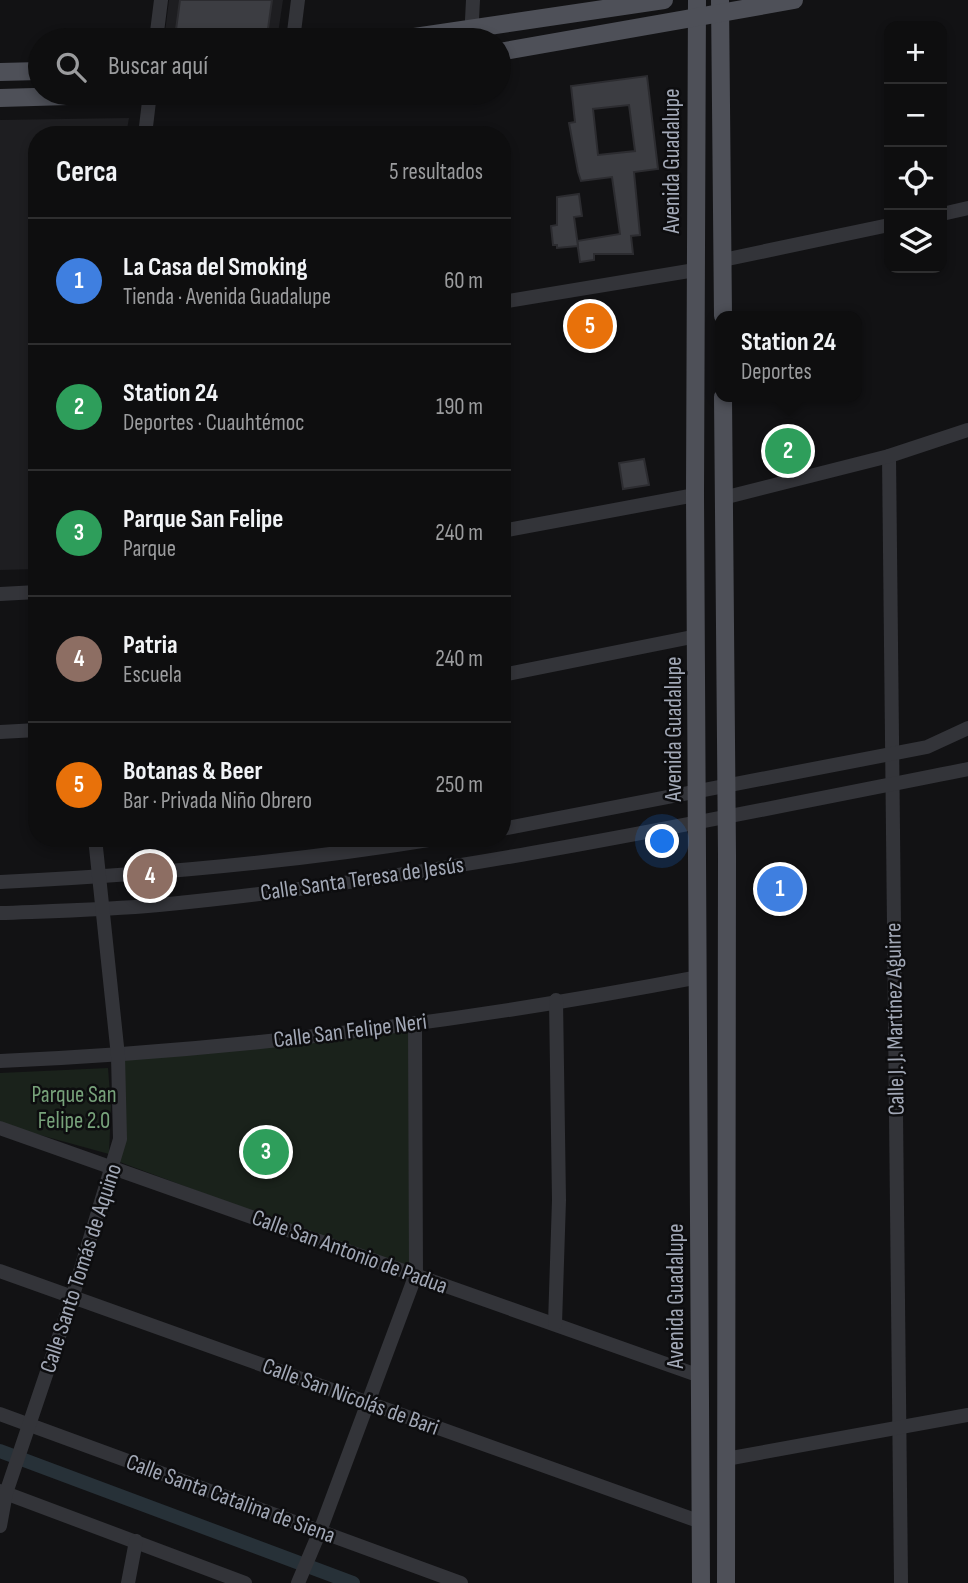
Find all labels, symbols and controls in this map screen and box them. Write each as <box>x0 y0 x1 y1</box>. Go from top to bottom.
map controls <box>884 21 947 273</box>
button: + <box>884 21 947 84</box>
search box <box>28 28 511 105</box>
icon: search <box>52 48 90 86</box>
text: Buscar aquí <box>108 51 208 82</box>
button: − <box>884 84 947 147</box>
street label: Avenida Guadalupe <box>658 89 686 234</box>
button: locate <box>884 147 947 210</box>
text: Cerca <box>56 154 118 190</box>
text: 5 resultados <box>389 158 483 186</box>
button: layers <box>884 210 947 273</box>
text: La Casa del Smoking <box>123 252 307 283</box>
text: 1 <box>74 267 84 295</box>
text: 60 m <box>444 267 483 295</box>
text: Tienda · Avenida Guadalupe <box>123 283 331 311</box>
pin: 5 <box>567 300 613 352</box>
popup <box>715 311 862 402</box>
text: Station 24 <box>741 327 836 358</box>
text: Deportes <box>741 358 812 386</box>
text: Station 24 <box>123 378 218 409</box>
text: 2 <box>74 393 84 421</box>
text: 190 m <box>436 393 483 421</box>
text: Deportes · Cuauhtémoc <box>123 409 304 437</box>
pin: 2 <box>765 425 811 477</box>
text: Parque San Felipe <box>123 504 283 535</box>
text: 3 <box>74 519 84 547</box>
text: 240 m <box>435 519 483 547</box>
text: Parque <box>123 535 176 563</box>
text: Patria <box>123 630 178 661</box>
text: 4 <box>74 645 84 673</box>
text: 240 m <box>435 645 483 673</box>
street label: Avenida Guadalupe <box>660 657 688 802</box>
text: Escuela <box>123 661 182 689</box>
text: Botanas & Beer <box>123 756 263 787</box>
text: 5 <box>74 771 84 799</box>
text: 250 m <box>436 771 483 799</box>
text: Bar · Privada Niño Obrero <box>123 787 312 815</box>
your location <box>645 824 679 858</box>
pin: 4 <box>127 850 173 902</box>
street label: Calle Santa Teresa de Jesús <box>259 851 466 907</box>
pin: 1 <box>757 863 803 915</box>
street label: Calle J. J. Martínez Aguirre <box>879 922 911 1116</box>
street label: Calle San Felipe Neri <box>272 1008 428 1054</box>
park label: Parque San Felipe 2.0 <box>31 1081 117 1135</box>
pin: 3 <box>243 1126 289 1178</box>
street label: Calle Santo Tomás de Aquino <box>34 1160 128 1376</box>
street label: Calle San Antonio de Padua <box>248 1204 451 1300</box>
street label: Avenida Guadalupe <box>662 1224 690 1369</box>
street label: Calle San Nicolás de Bari <box>259 1352 443 1442</box>
street label: Calle Santa Catalina de Siena <box>122 1448 339 1550</box>

